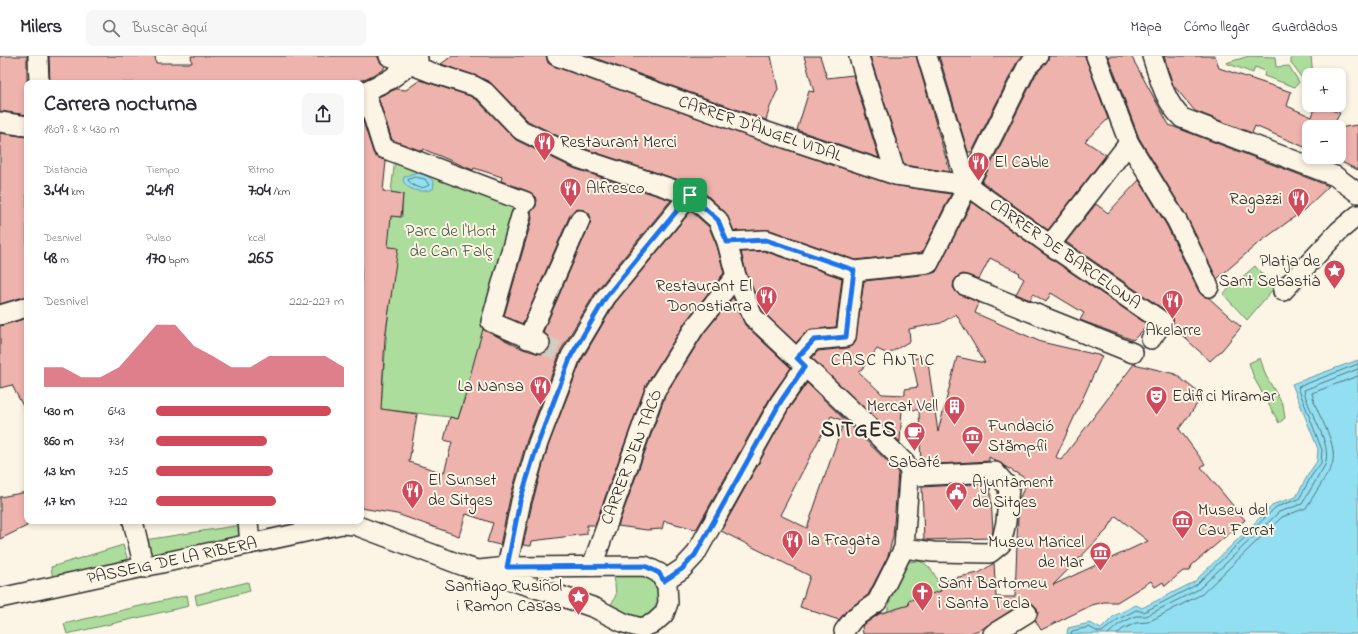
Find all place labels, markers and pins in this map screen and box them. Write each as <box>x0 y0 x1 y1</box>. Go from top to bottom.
restaurant icon: Restaurant Merci <box>532 129 558 162</box>
place label: Restaurant Merci <box>560 130 677 155</box>
restaurant icon: El Cable <box>965 149 991 182</box>
place label: El Cable <box>994 150 1049 175</box>
restaurant icon: Alfresco <box>557 175 583 208</box>
place label: Alfresco <box>586 176 645 201</box>
pin <box>673 178 707 212</box>
restaurant icon: Ragazzi <box>1285 186 1311 219</box>
place label: Ragazzi <box>1229 187 1282 214</box>
place label: Platja de Sant Sebastià <box>1219 249 1320 294</box>
place icon: Platja de Sant Sebastià <box>1322 258 1348 291</box>
place label: Restaurant El Donostiarra <box>656 274 752 319</box>
restaurant icon: Restaurant El Donostiarra <box>754 283 780 316</box>
restaurant icon: Akelarre <box>1160 287 1186 320</box>
place label: Akelarre <box>1145 318 1201 343</box>
restaurant icon: La Nansa <box>527 373 553 406</box>
place label: La Nansa <box>457 374 524 399</box>
theatre icon: Edifici Miramar <box>1143 383 1169 416</box>
place label: Edifici Miramar <box>1172 384 1277 409</box>
building icon: Mercat Vell <box>941 393 967 426</box>
place label: Mercat Vell <box>867 394 938 419</box>
place label: Fundació Stämpfli <box>987 414 1054 459</box>
cafe icon: Sabaté <box>901 419 927 452</box>
museum icon: Fundació Stämpfli <box>960 423 986 456</box>
place label: Sabaté <box>888 450 940 475</box>
place label: El Sunset de Sitges <box>428 468 497 515</box>
place label: Ajuntament de Sitges <box>972 470 1054 517</box>
restaurant icon: El Sunset de Sitges <box>400 477 426 510</box>
public building icon: Ajuntament de Sitges <box>944 479 970 512</box>
place label: Museu del Cau Ferrat <box>1198 498 1275 543</box>
museum icon: Museu del Cau Ferrat <box>1170 507 1196 540</box>
restaurant icon: la Fragata <box>780 527 806 560</box>
place label: la Fragata <box>808 528 880 555</box>
place label: Museu Maricel de Mar <box>988 530 1085 575</box>
museum icon: Museu Maricel de Mar <box>1087 539 1113 572</box>
place label: Sant Bartomeu i Santa Tecla <box>938 571 1047 616</box>
place label: Santiago Rusiñol i Ramon Casas <box>444 574 562 619</box>
church icon: Sant Bartomeu i Santa Tecla <box>909 580 935 613</box>
place icon: Santiago Rusiñol i Ramon Casas <box>565 583 591 616</box>

